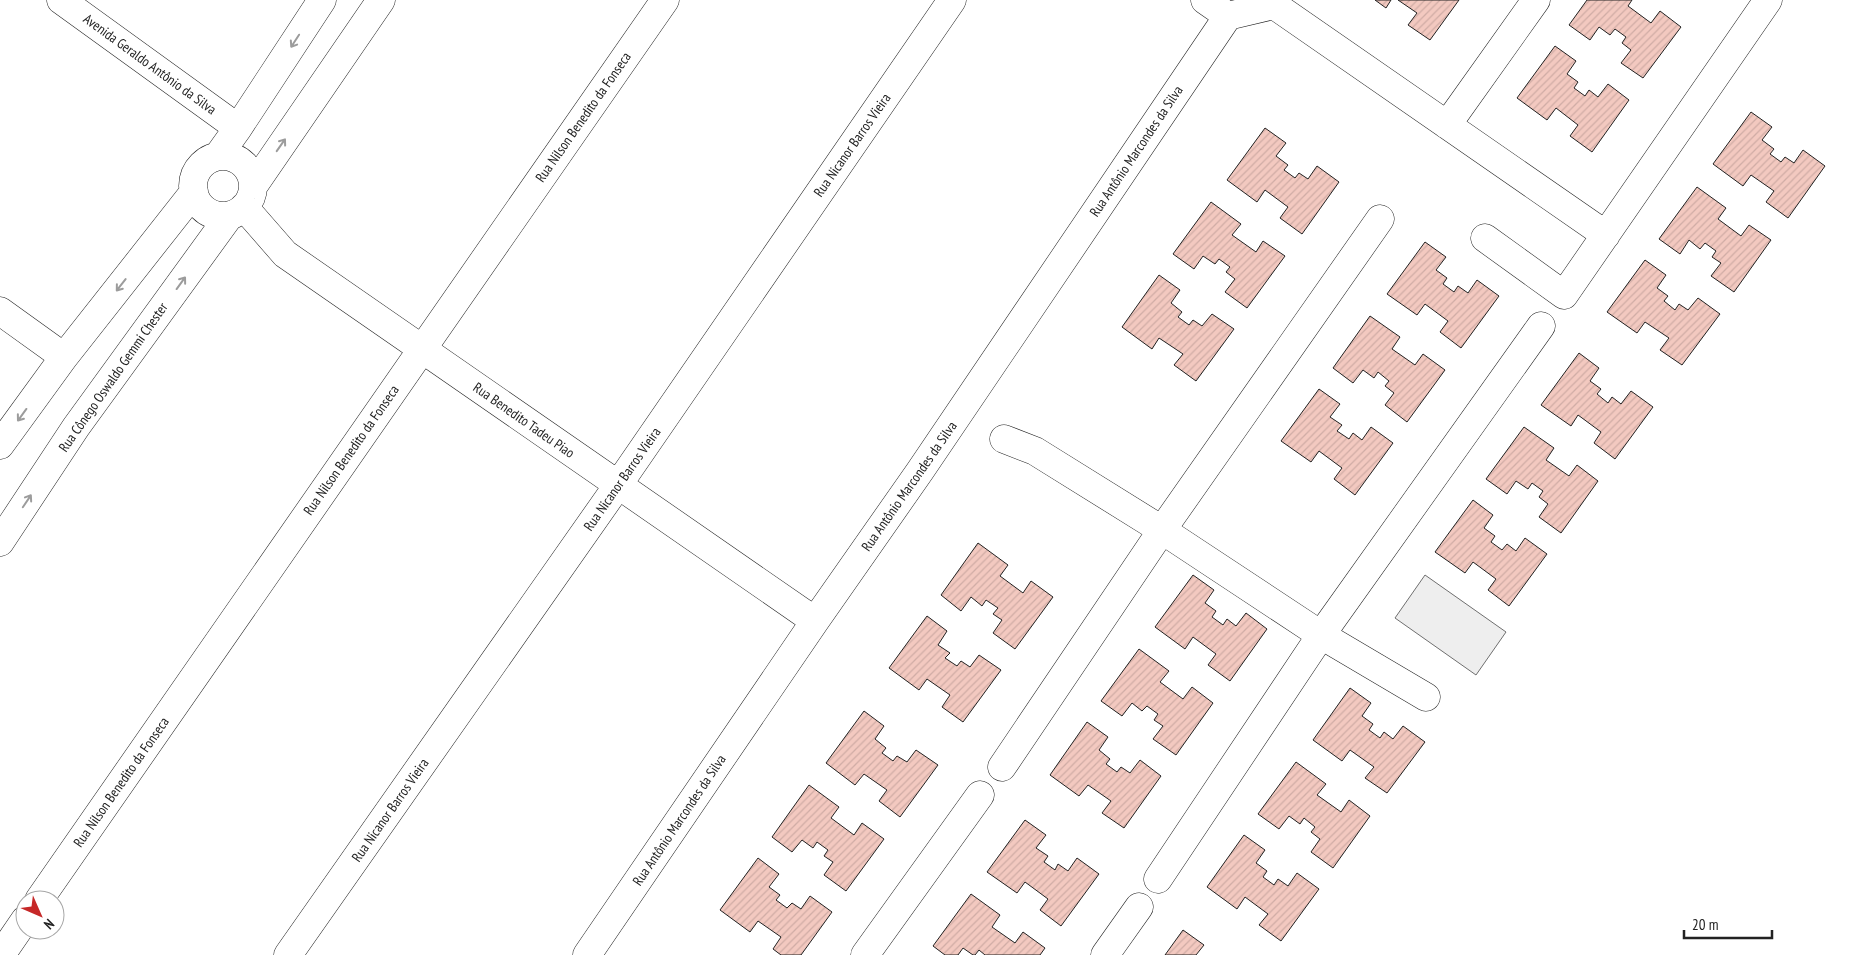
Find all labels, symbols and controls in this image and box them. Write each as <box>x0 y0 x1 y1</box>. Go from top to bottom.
street label: Avenida Geraldo Antônio da Silva <box>80 10 220 118</box>
one-way arrow <box>290 34 300 48</box>
street label: Rua Nilson Benedito da Fonseca <box>531 48 635 186</box>
street label: Rua Antônio Marcondes da Silva <box>1085 82 1187 220</box>
street label: Rua Nicanor Barros Vieira <box>809 90 895 200</box>
one-way arrow <box>276 138 286 152</box>
one-way arrow <box>176 276 186 290</box>
one-way arrow <box>115 278 126 291</box>
street label: Rua Cônego Oswaldo Gemmi Chester <box>54 299 172 455</box>
street label: Rua Benedito Tadeu Piao <box>470 378 578 462</box>
street label: Rua Nilson Benedito da Fonseca <box>299 381 403 519</box>
one-way arrow <box>17 407 27 421</box>
street label: Rua Antônio Marcondes da Silva <box>857 418 961 554</box>
street label: Rua Nicanor Barros Vieira <box>579 424 665 534</box>
one-way arrow <box>22 495 32 509</box>
street label: Rua Nilson Benedito da Fonseca <box>69 713 173 851</box>
street label: Rua Antônio Marcondes da Silva <box>628 751 730 889</box>
street label: Rua Nicanor Barros Vieira <box>347 755 433 865</box>
north arrow <box>15 890 65 940</box>
scale bar <box>1684 908 1772 940</box>
text: N <box>40 915 58 933</box>
text: 20 m <box>1692 915 1718 934</box>

